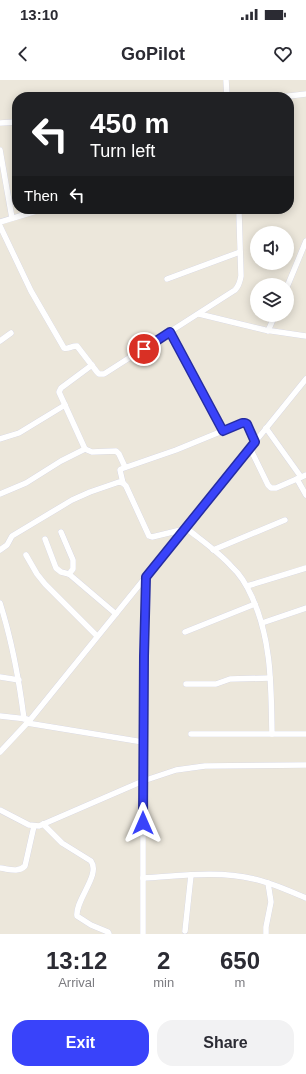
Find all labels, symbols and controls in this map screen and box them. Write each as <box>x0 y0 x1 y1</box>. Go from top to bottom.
text: 13:10 <box>20 6 58 23</box>
icon: back <box>12 43 34 65</box>
icon: heart <box>272 43 294 65</box>
text: GoPilot <box>121 44 185 64</box>
icon: left <box>24 108 76 160</box>
text: 450 m <box>90 108 169 139</box>
text: Turn left <box>90 141 155 161</box>
icon: left <box>66 184 88 206</box>
text: Then <box>24 187 58 204</box>
map controls <box>250 226 294 322</box>
button: sound <box>250 226 294 270</box>
button: layers <box>250 278 294 322</box>
pin <box>127 332 161 366</box>
icon: arrive <box>133 338 155 360</box>
position arrow <box>122 802 164 844</box>
text: 13:12 <box>46 947 107 974</box>
text: 2 <box>157 947 170 974</box>
text: 650 <box>220 947 260 974</box>
text: Arrival <box>58 975 95 990</box>
text: min <box>153 975 174 990</box>
text: m <box>235 975 245 990</box>
button: Exit <box>12 1020 149 1066</box>
button: Share <box>157 1020 294 1066</box>

